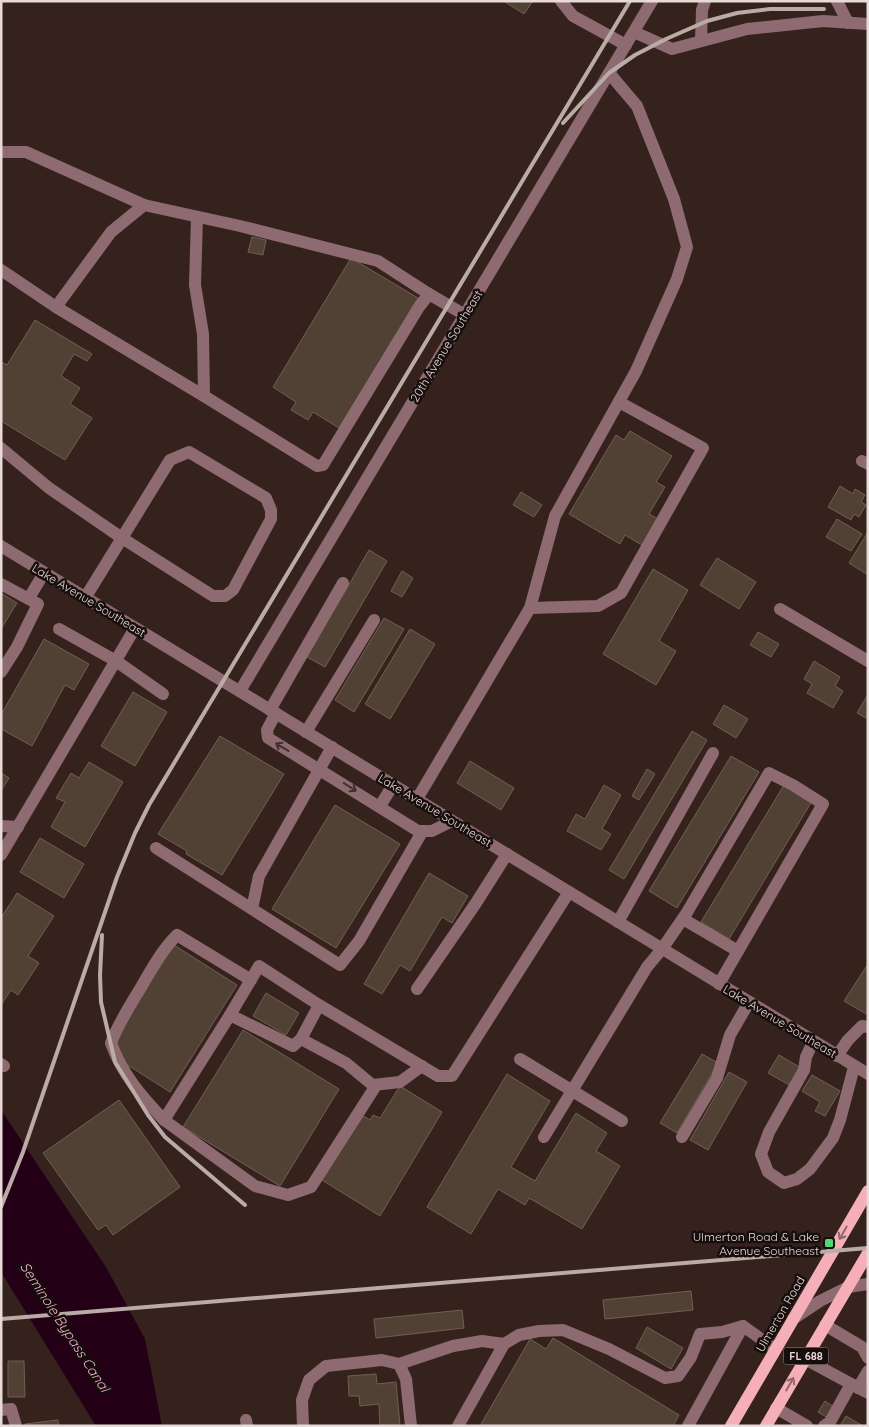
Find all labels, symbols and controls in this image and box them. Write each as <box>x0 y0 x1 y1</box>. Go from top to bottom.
street label: 20th Avenue Southeast <box>407 287 485 405</box>
street label: Lake Avenue Southeast <box>30 560 148 640</box>
one-way arrow <box>276 741 290 751</box>
street label: Lake Avenue Southeast <box>376 770 494 850</box>
one-way arrow <box>342 783 356 793</box>
street label: Lake Avenue Southeast <box>721 981 839 1061</box>
one-way arrow <box>838 1226 848 1240</box>
place label: Ulmerton Road & Lake Avenue Southeast <box>693 1229 819 1258</box>
marker: Ulmerton Road & Lake Avenue Southeast <box>823 1237 835 1249</box>
water label: Seminole Bypass Canal <box>16 1259 115 1397</box>
street label: Ulmerton Road <box>752 1273 808 1355</box>
road number: FL 688 <box>784 1348 828 1364</box>
one-way arrow <box>786 1377 796 1391</box>

